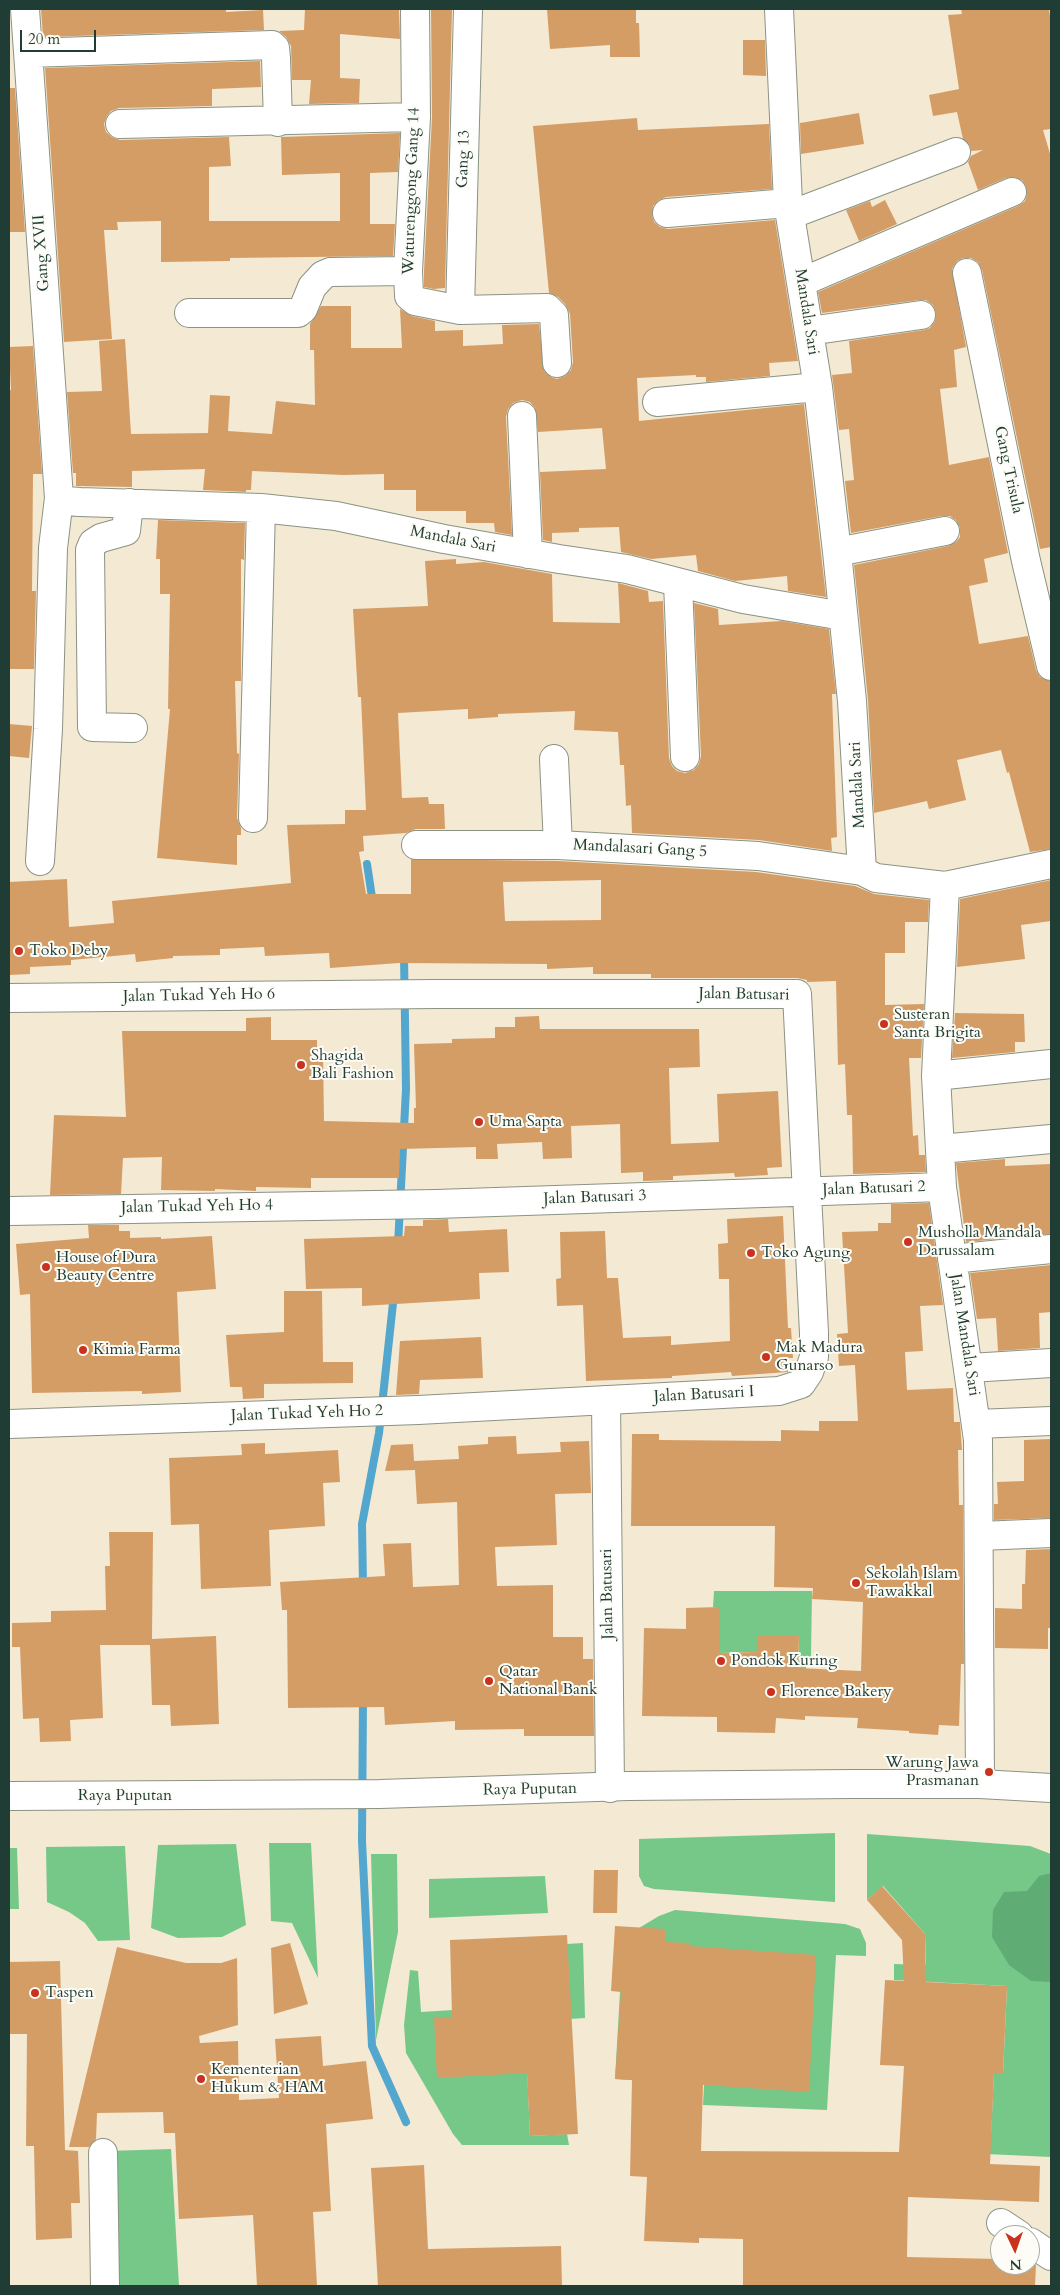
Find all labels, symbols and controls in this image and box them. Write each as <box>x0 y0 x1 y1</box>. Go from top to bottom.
scale bar <box>22 20 99 52</box>
text: 20 m <box>28 29 60 49</box>
street label: Waturenggong Gang 14 <box>399 107 425 275</box>
street label: Gang 13 <box>453 130 475 188</box>
street label: Gang XVII <box>30 214 54 292</box>
street label: Mandala Sari <box>790 268 822 356</box>
street label: Gang Trisula <box>989 424 1027 516</box>
street label: Mandala Sari <box>408 522 498 558</box>
street label: Mandala Sari <box>846 741 870 829</box>
street label: Mandalasari Gang 5 <box>572 836 708 862</box>
place label: Toko Deby <box>29 941 108 961</box>
marker: Toko Deby <box>13 945 25 957</box>
street label: Jalan Tukad Yeh Ho 6 <box>123 985 275 1007</box>
street label: Jalan Batusari <box>698 985 790 1005</box>
place label: Susteran Santa Brigita <box>894 1005 981 1043</box>
marker: Susteran Santa Brigita <box>878 1018 890 1030</box>
place label: Shagida Bali Fashion <box>311 1046 394 1084</box>
marker: Shagida Bali Fashion <box>295 1059 307 1071</box>
place label: Uma Sapta <box>489 1112 562 1132</box>
marker: Uma Sapta <box>473 1116 485 1128</box>
street label: Jalan Batusari 2 <box>822 1178 926 1200</box>
street label: Jalan Batusari 3 <box>543 1187 647 1209</box>
street label: Jalan Tukad Yeh Ho 4 <box>121 1196 273 1218</box>
place label: Musholla Mandala Darussalam <box>918 1223 1041 1261</box>
marker: Musholla Mandala Darussalam <box>902 1236 914 1248</box>
place label: Toko Agung <box>761 1243 850 1263</box>
marker: Toko Agung <box>745 1247 757 1259</box>
place label: House of Dura Beauty Centre <box>56 1248 156 1286</box>
marker: House of Dura Beauty Centre <box>40 1261 52 1273</box>
street label: Jalan Mandala Sari <box>945 1272 983 1398</box>
place label: Mak Madura Gunarso <box>776 1338 863 1376</box>
place label: Kimia Farma <box>93 1340 181 1360</box>
marker: Kimia Farma <box>77 1344 89 1356</box>
marker: Mak Madura Gunarso <box>760 1351 772 1363</box>
street label: Jalan Batusari I <box>653 1383 755 1407</box>
street label: Jalan Tukad Yeh Ho 2 <box>231 1402 383 1426</box>
street label: Jalan Batusari <box>598 1548 618 1640</box>
place label: Sekolah Islam Tawakkal <box>866 1564 958 1602</box>
marker: Sekolah Islam Tawakkal <box>850 1577 862 1589</box>
place label: Pondok Kuring <box>731 1651 837 1671</box>
marker: Pondok Kuring <box>715 1655 727 1667</box>
place label: Qatar National Bank <box>499 1662 598 1700</box>
marker: Qatar National Bank <box>483 1675 495 1687</box>
place label: Florence Bakery <box>781 1682 892 1702</box>
marker: Florence Bakery <box>765 1686 777 1698</box>
place label: Warung Jawa Prasmanan <box>885 1753 979 1791</box>
marker: Warung Jawa Prasmanan <box>983 1766 995 1778</box>
street label: Raya Puputan <box>483 1780 577 1800</box>
street label: Raya Puputan <box>78 1786 172 1806</box>
place label: Taspen <box>45 1983 94 2003</box>
marker: Taspen <box>29 1987 41 1999</box>
place label: Kementerian Hukum & HAM <box>211 2060 324 2098</box>
marker: Kementerian Hukum & HAM <box>195 2073 207 2085</box>
north arrow <box>990 2225 1040 2275</box>
text: N <box>1009 2255 1022 2274</box>

